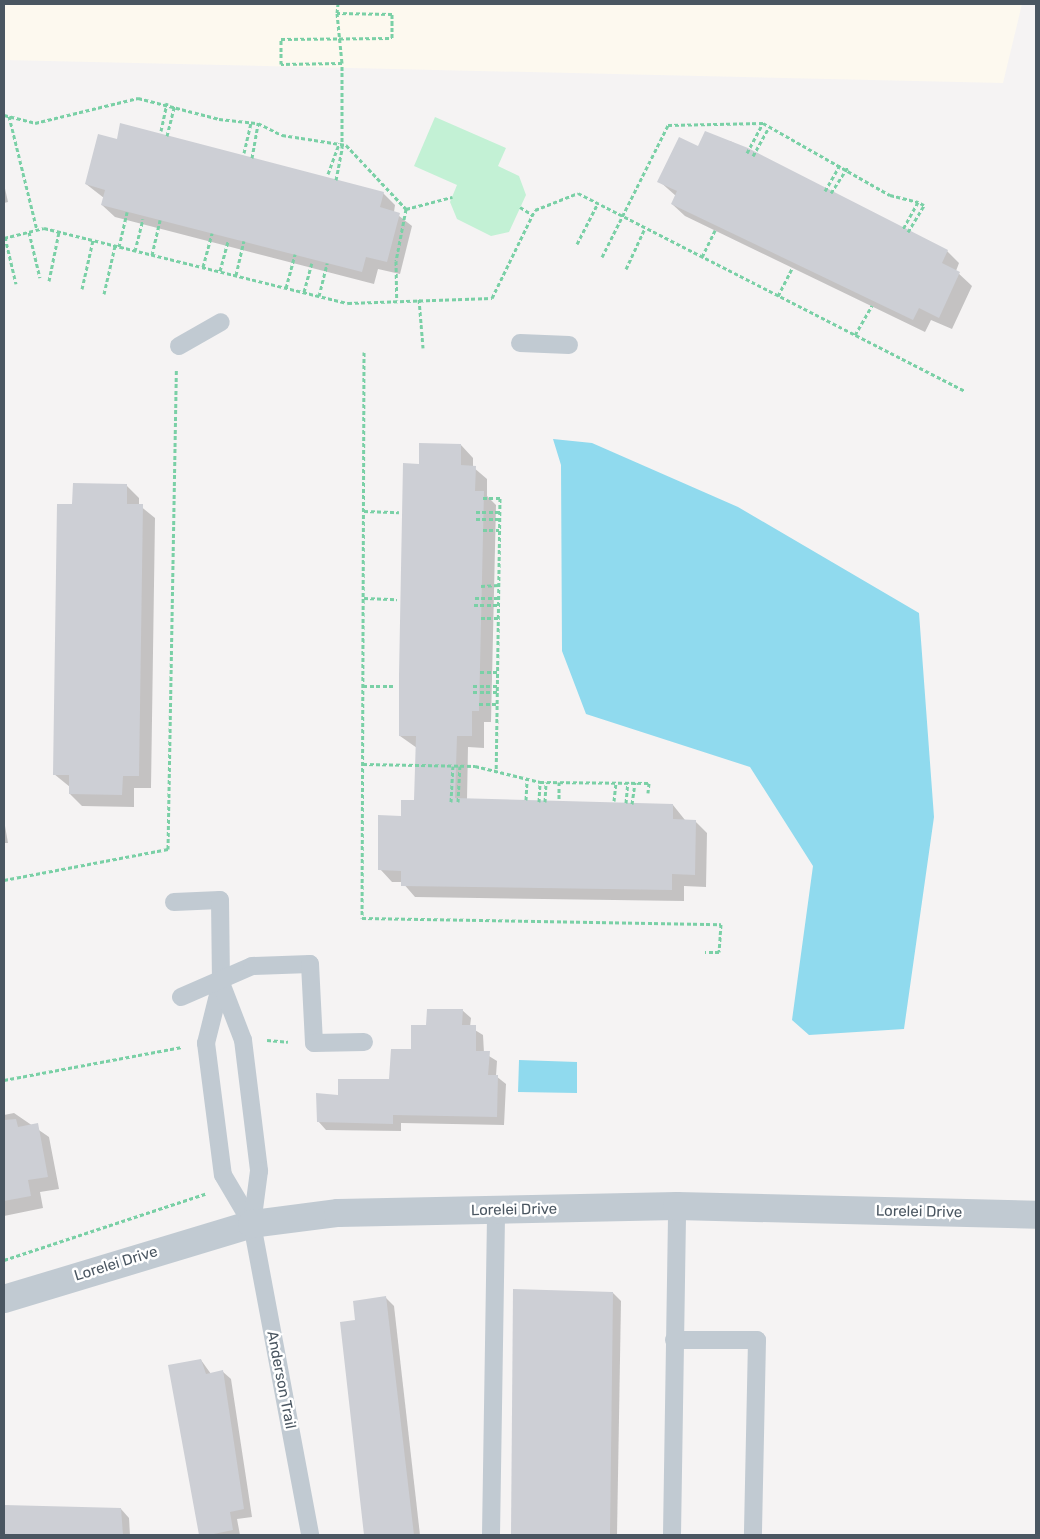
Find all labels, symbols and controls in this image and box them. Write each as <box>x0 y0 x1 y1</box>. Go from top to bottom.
street label: Lorelei Drive <box>471 1200 557 1220</box>
street label: Lorelei Drive <box>876 1202 962 1222</box>
street label: Lorelei Drive <box>72 1243 160 1285</box>
street label: Anderson Trail <box>263 1329 299 1431</box>

